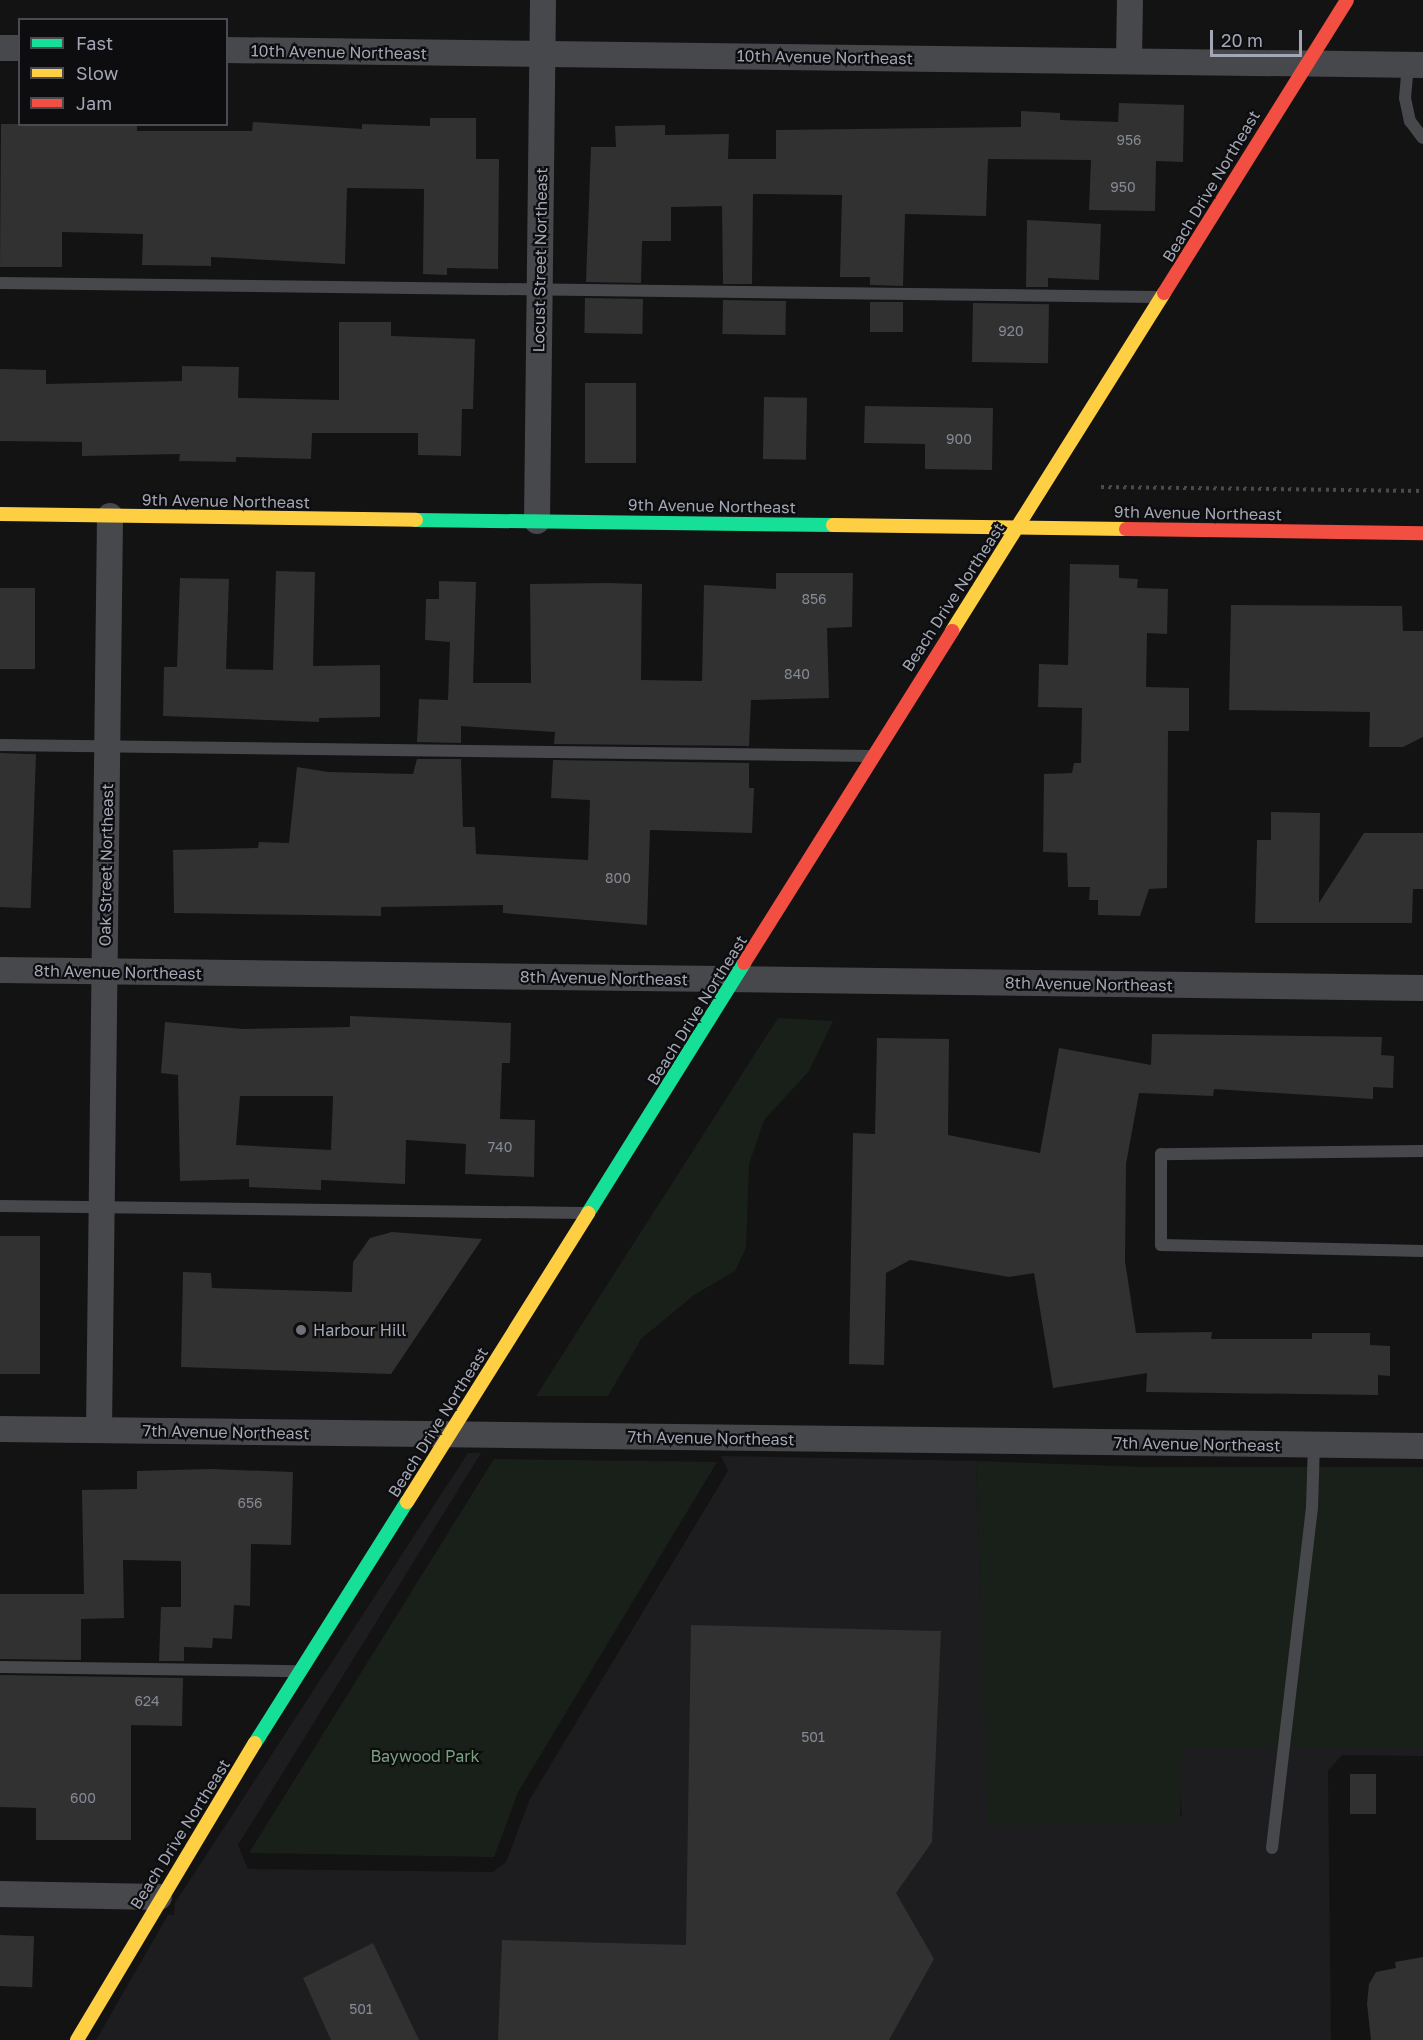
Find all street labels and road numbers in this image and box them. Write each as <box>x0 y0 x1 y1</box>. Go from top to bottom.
street label: 10th Avenue Northeast <box>251 41 427 63</box>
street label: 10th Avenue Northeast <box>737 46 913 68</box>
street label: Beach Drive Northeast <box>1158 107 1264 265</box>
street label: Locust Street Northeast <box>529 167 551 353</box>
street label: 9th Avenue Northeast <box>142 490 310 512</box>
street label: 9th Avenue Northeast <box>628 495 796 517</box>
street label: 9th Avenue Northeast <box>1114 502 1282 524</box>
street label: Beach Drive Northeast <box>898 519 1008 675</box>
street label: Oak Street Northeast <box>95 783 117 947</box>
street label: Beach Drive Northeast <box>643 932 751 1088</box>
street label: 8th Avenue Northeast <box>34 961 202 983</box>
street label: 8th Avenue Northeast <box>520 967 688 989</box>
street label: 8th Avenue Northeast <box>1005 973 1173 995</box>
street label: Beach Drive Northeast <box>384 1344 492 1500</box>
street label: 7th Avenue Northeast <box>142 1421 310 1443</box>
street label: 7th Avenue Northeast <box>627 1427 795 1449</box>
street label: 7th Avenue Northeast <box>1113 1433 1281 1455</box>
street label: Beach Drive Northeast <box>126 1756 234 1912</box>

